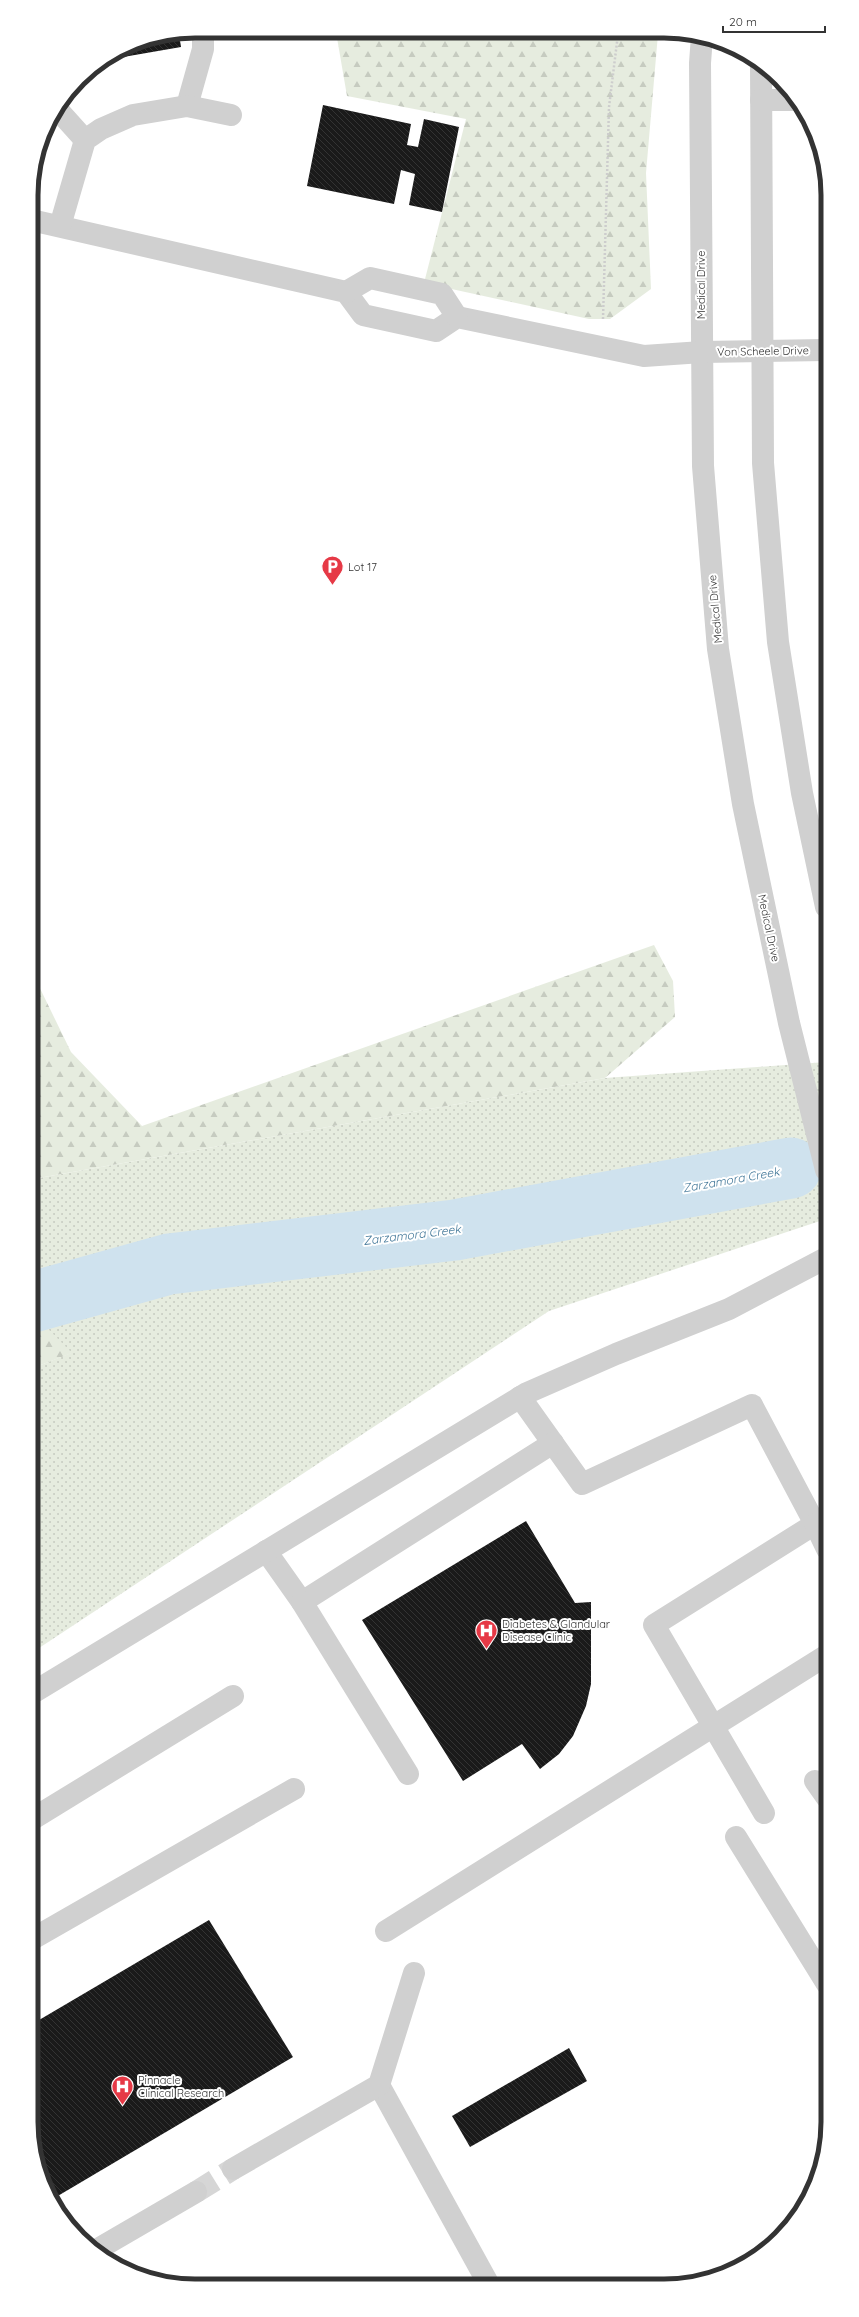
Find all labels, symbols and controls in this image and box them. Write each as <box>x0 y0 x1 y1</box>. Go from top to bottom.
scale bar <box>723 8 825 34</box>
text: 20 m <box>729 14 757 29</box>
street label: Medical Drive <box>694 251 708 319</box>
street label: Von Scheele Drive <box>717 343 809 359</box>
parking icon: Lot 17 <box>320 554 346 587</box>
place label: Lot 17 <box>348 560 377 574</box>
street label: Medical Drive <box>705 574 725 644</box>
street label: Medical Drive <box>755 893 783 963</box>
water label: Zarzamora Creek <box>681 1163 782 1195</box>
water label: Zarzamora Creek <box>362 1221 463 1248</box>
hospital icon: Diabetes & Glandular Disease Clinic <box>473 1617 499 1650</box>
place label: Diabetes & Glandular Disease Clinic <box>502 1617 611 1644</box>
hospital icon: Pinnacle Clinical Research <box>109 2073 135 2106</box>
place label: Pinnacle Clinical Research <box>138 2073 224 2100</box>

